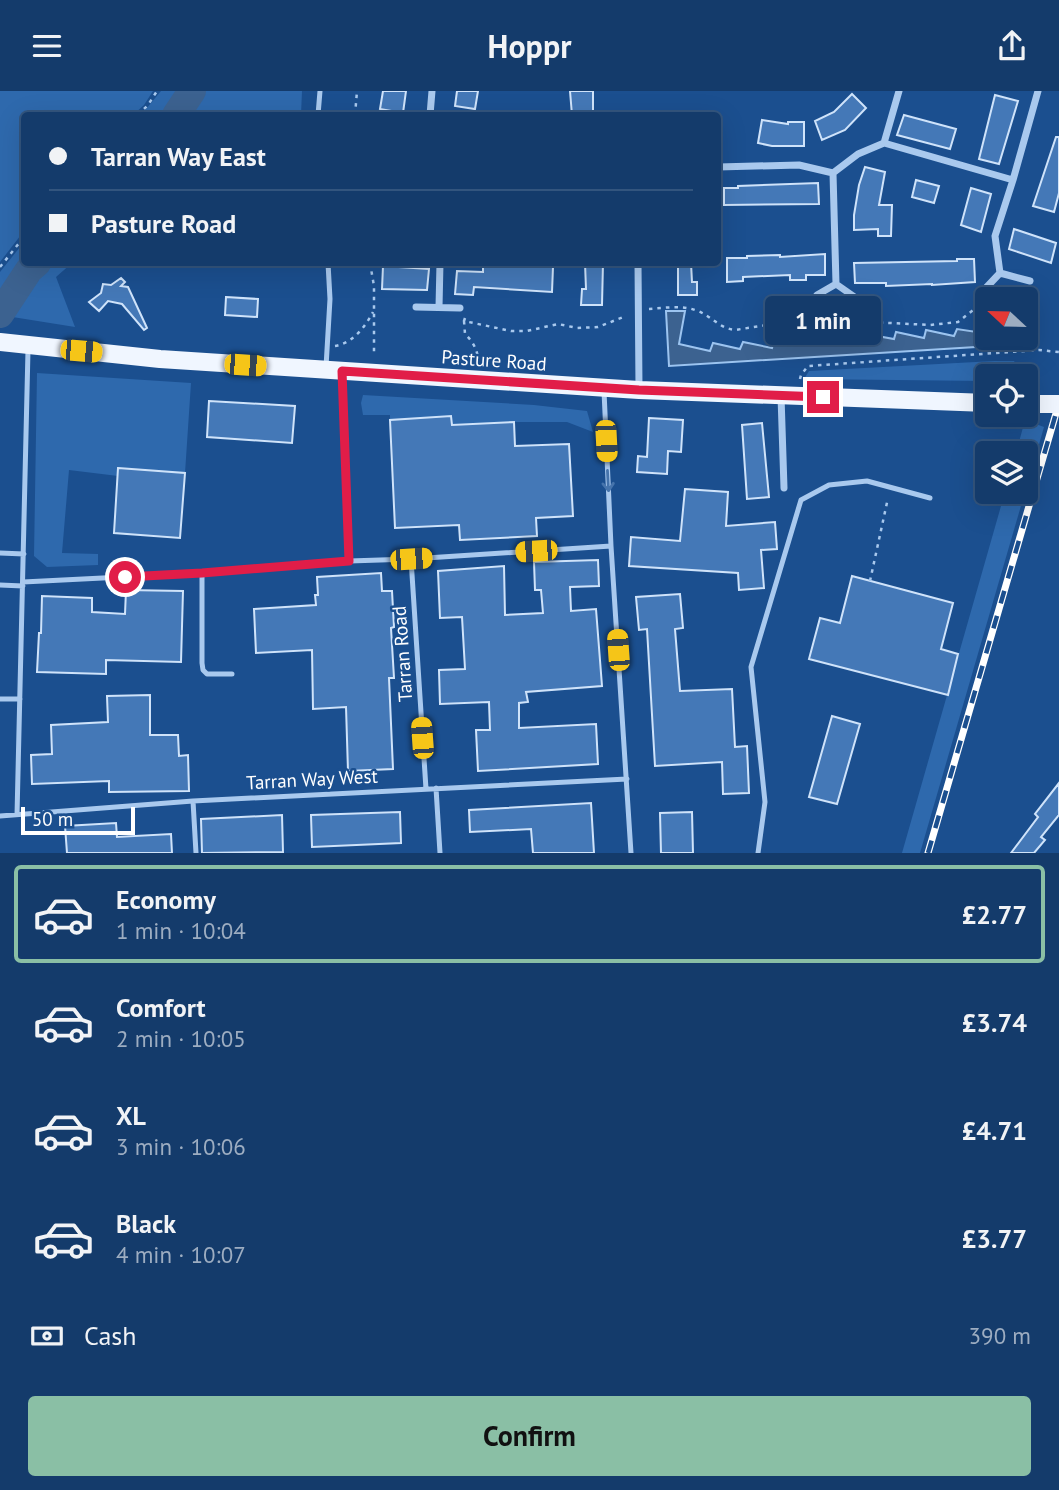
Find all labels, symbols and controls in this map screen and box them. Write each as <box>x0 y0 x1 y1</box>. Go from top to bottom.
text: Hoppr <box>488 25 571 67</box>
icon: menu <box>28 27 66 65</box>
icon: share <box>993 27 1031 65</box>
text: Tarran Way East <box>91 140 266 173</box>
text: Pasture Road <box>91 207 236 240</box>
north arrow <box>975 287 1038 350</box>
map controls <box>975 287 1038 504</box>
callout: 1 min <box>765 295 881 345</box>
text: 1 min <box>795 306 851 335</box>
car <box>60 339 103 363</box>
street label: Pasture Road <box>441 344 547 376</box>
car <box>224 353 267 377</box>
button: locate <box>975 364 1038 427</box>
route end <box>807 381 839 413</box>
car <box>595 419 618 463</box>
button: layers <box>975 441 1038 504</box>
one-way arrow <box>602 469 615 491</box>
car <box>515 539 558 563</box>
car <box>390 547 433 571</box>
route start <box>109 561 141 593</box>
street label: Tarran Road <box>387 605 417 703</box>
car <box>607 628 630 672</box>
car <box>411 716 434 760</box>
street label: Tarran Way West <box>246 764 379 794</box>
scale bar <box>21 804 135 836</box>
text: 50 m <box>32 807 73 831</box>
icon: car <box>32 883 95 946</box>
text: Economy <box>116 883 216 916</box>
text: £2.77 <box>962 898 1027 931</box>
text: 1 min · 10:04 <box>116 916 246 945</box>
icon: car <box>32 991 95 1054</box>
text: Comfort <box>116 991 206 1024</box>
text: £3.74 <box>962 1006 1027 1039</box>
text: 2 min · 10:05 <box>116 1024 246 1053</box>
icon: car <box>32 1099 95 1162</box>
text: XL <box>116 1099 146 1132</box>
text: £4.71 <box>962 1114 1027 1147</box>
text: 3 min · 10:06 <box>116 1132 246 1161</box>
icon: car <box>32 1207 95 1270</box>
text: Black <box>116 1207 176 1240</box>
text: £3.77 <box>962 1222 1027 1255</box>
text: 4 min · 10:07 <box>116 1240 246 1269</box>
icon: cash <box>28 1317 66 1355</box>
text: Cash <box>84 1319 136 1352</box>
text: 390 m <box>969 1321 1031 1350</box>
button: Confirm <box>28 1396 1031 1476</box>

